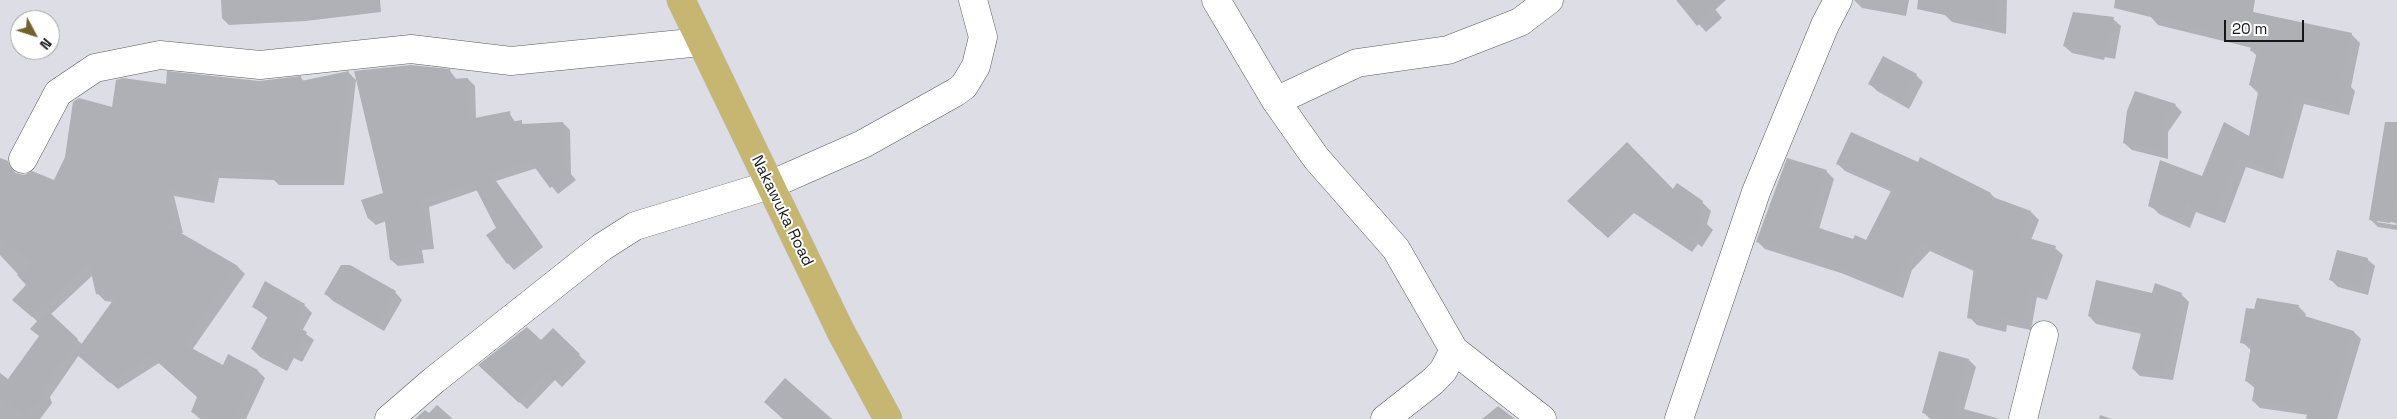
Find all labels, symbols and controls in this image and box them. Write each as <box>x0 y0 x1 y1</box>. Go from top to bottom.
north arrow <box>10 10 60 60</box>
scale bar <box>2227 10 2307 42</box>
text: 20 m <box>2232 19 2267 38</box>
text: N <box>36 35 56 53</box>
street label: Nakawuka Road <box>747 152 817 270</box>

